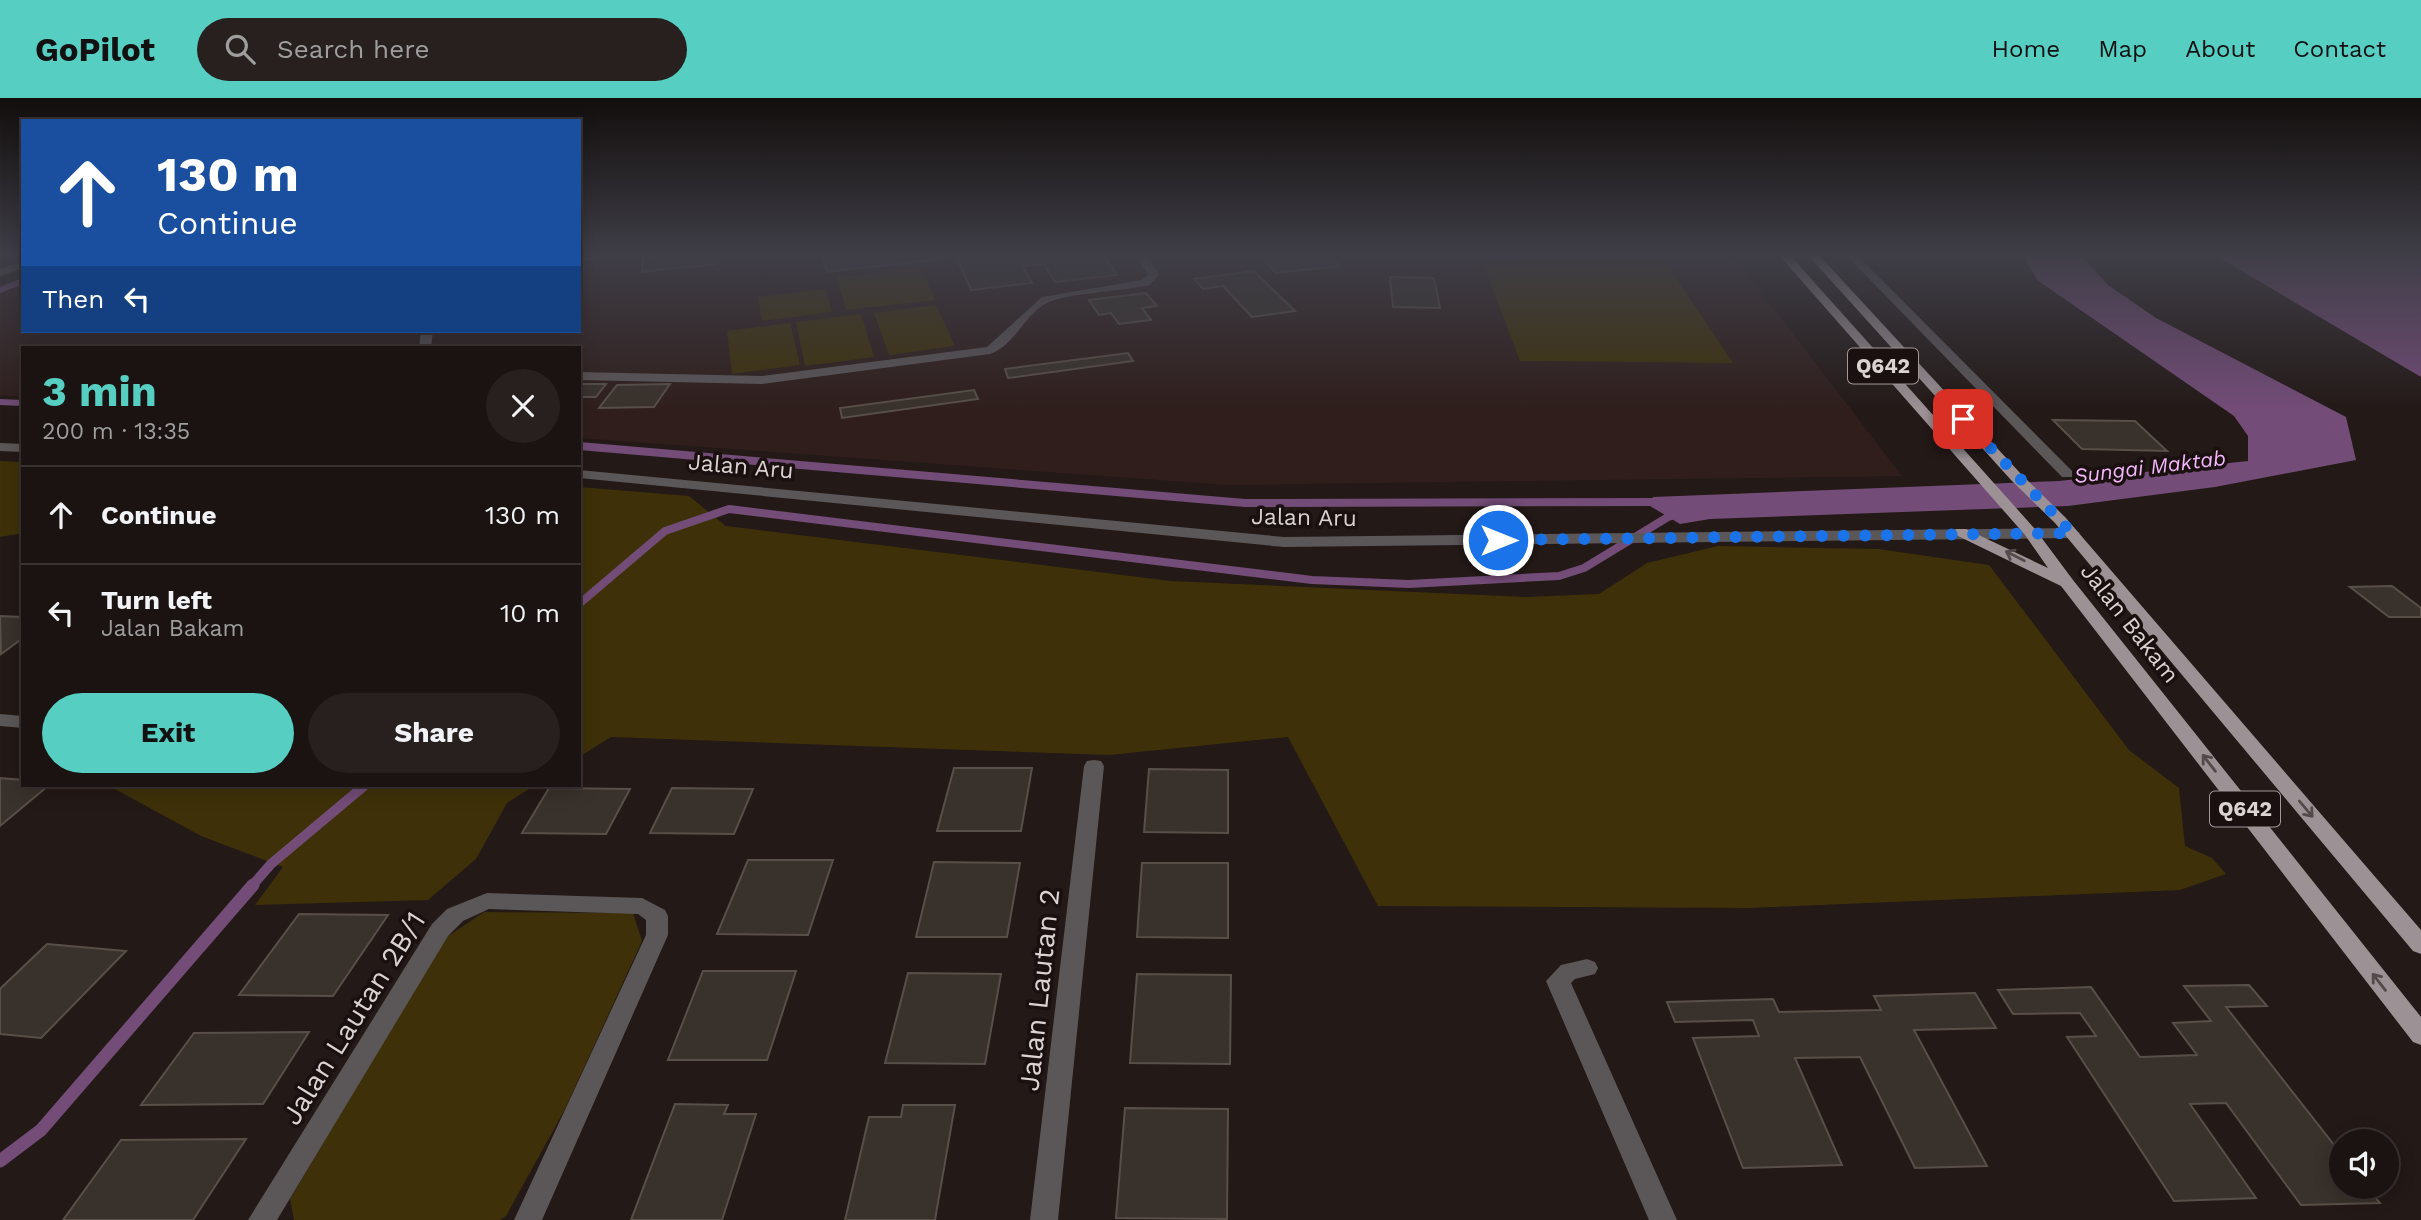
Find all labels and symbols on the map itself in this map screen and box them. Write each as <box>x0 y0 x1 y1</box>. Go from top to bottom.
road number: Q642 <box>1848 348 1918 384</box>
pin <box>1933 389 1993 449</box>
water label: Sungai Maktab <box>2073 445 2227 488</box>
street label: Jalan Aru <box>687 448 795 485</box>
street label: Jalan Aru <box>1251 503 1357 532</box>
position arrow <box>1461 503 1535 577</box>
one-way arrow <box>2005 549 2026 563</box>
street label: Jalan Bakam <box>2075 558 2184 688</box>
one-way arrow <box>2201 755 2217 773</box>
road number: Q642 <box>2210 792 2280 826</box>
one-way arrow <box>2298 799 2314 817</box>
street label: Jalan Lautan 2 <box>1012 887 1067 1093</box>
street label: Jalan Lautan 2B/1 <box>275 906 432 1131</box>
one-way arrow <box>2371 973 2386 991</box>

